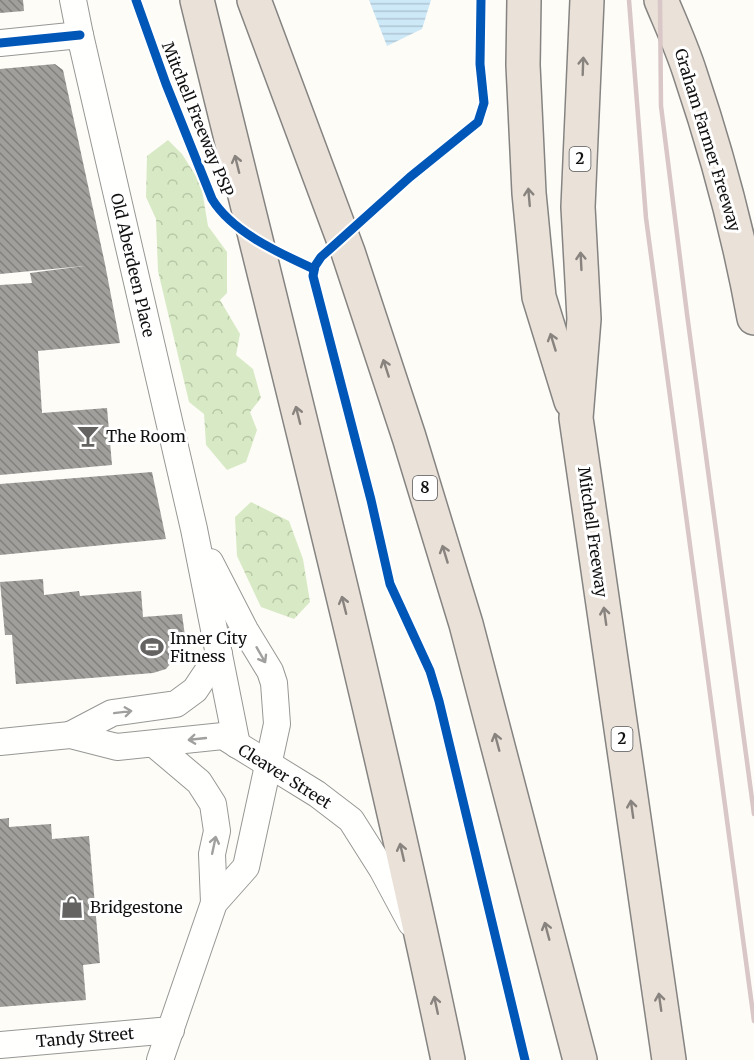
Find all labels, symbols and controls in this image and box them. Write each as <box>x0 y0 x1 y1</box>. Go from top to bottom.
street label: Mitchell Freeway PSP <box>158 39 238 199</box>
street label: Graham Farmer Freeway <box>671 46 746 235</box>
one-way arrow <box>577 56 589 76</box>
road number: 2 <box>570 147 590 171</box>
one-way arrow <box>230 155 242 174</box>
one-way arrow <box>524 187 535 207</box>
street label: Old Aberdeen Place <box>107 191 159 339</box>
one-way arrow <box>576 251 587 271</box>
one-way arrow <box>547 333 558 352</box>
one-way arrow <box>380 359 391 378</box>
one-way arrow <box>292 406 304 425</box>
bar icon: The Room <box>75 423 101 449</box>
place label: The Room <box>106 426 186 446</box>
street label: Mitchell Freeway <box>574 465 612 599</box>
road number: 8 <box>413 476 437 500</box>
one-way arrow <box>439 545 450 564</box>
one-way arrow <box>338 595 350 614</box>
one-way arrow <box>599 607 610 626</box>
place label: Inner City Fitness <box>170 628 248 666</box>
sports icon: Inner City Fitness <box>139 634 165 660</box>
one-way arrow <box>256 646 268 663</box>
one-way arrow <box>113 706 133 717</box>
road number: 2 <box>612 727 632 751</box>
one-way arrow <box>491 733 502 752</box>
one-way arrow <box>188 734 208 745</box>
street label: Cleaver Street <box>235 739 336 813</box>
one-way arrow <box>627 800 638 819</box>
one-way arrow <box>209 836 220 855</box>
one-way arrow <box>396 842 407 862</box>
shop icon: Bridgestone <box>59 894 85 920</box>
place label: Bridgestone <box>90 897 183 917</box>
one-way arrow <box>540 922 552 941</box>
one-way arrow <box>655 993 666 1012</box>
one-way arrow <box>430 995 441 1015</box>
street label: Tandy Street <box>35 1023 136 1051</box>

